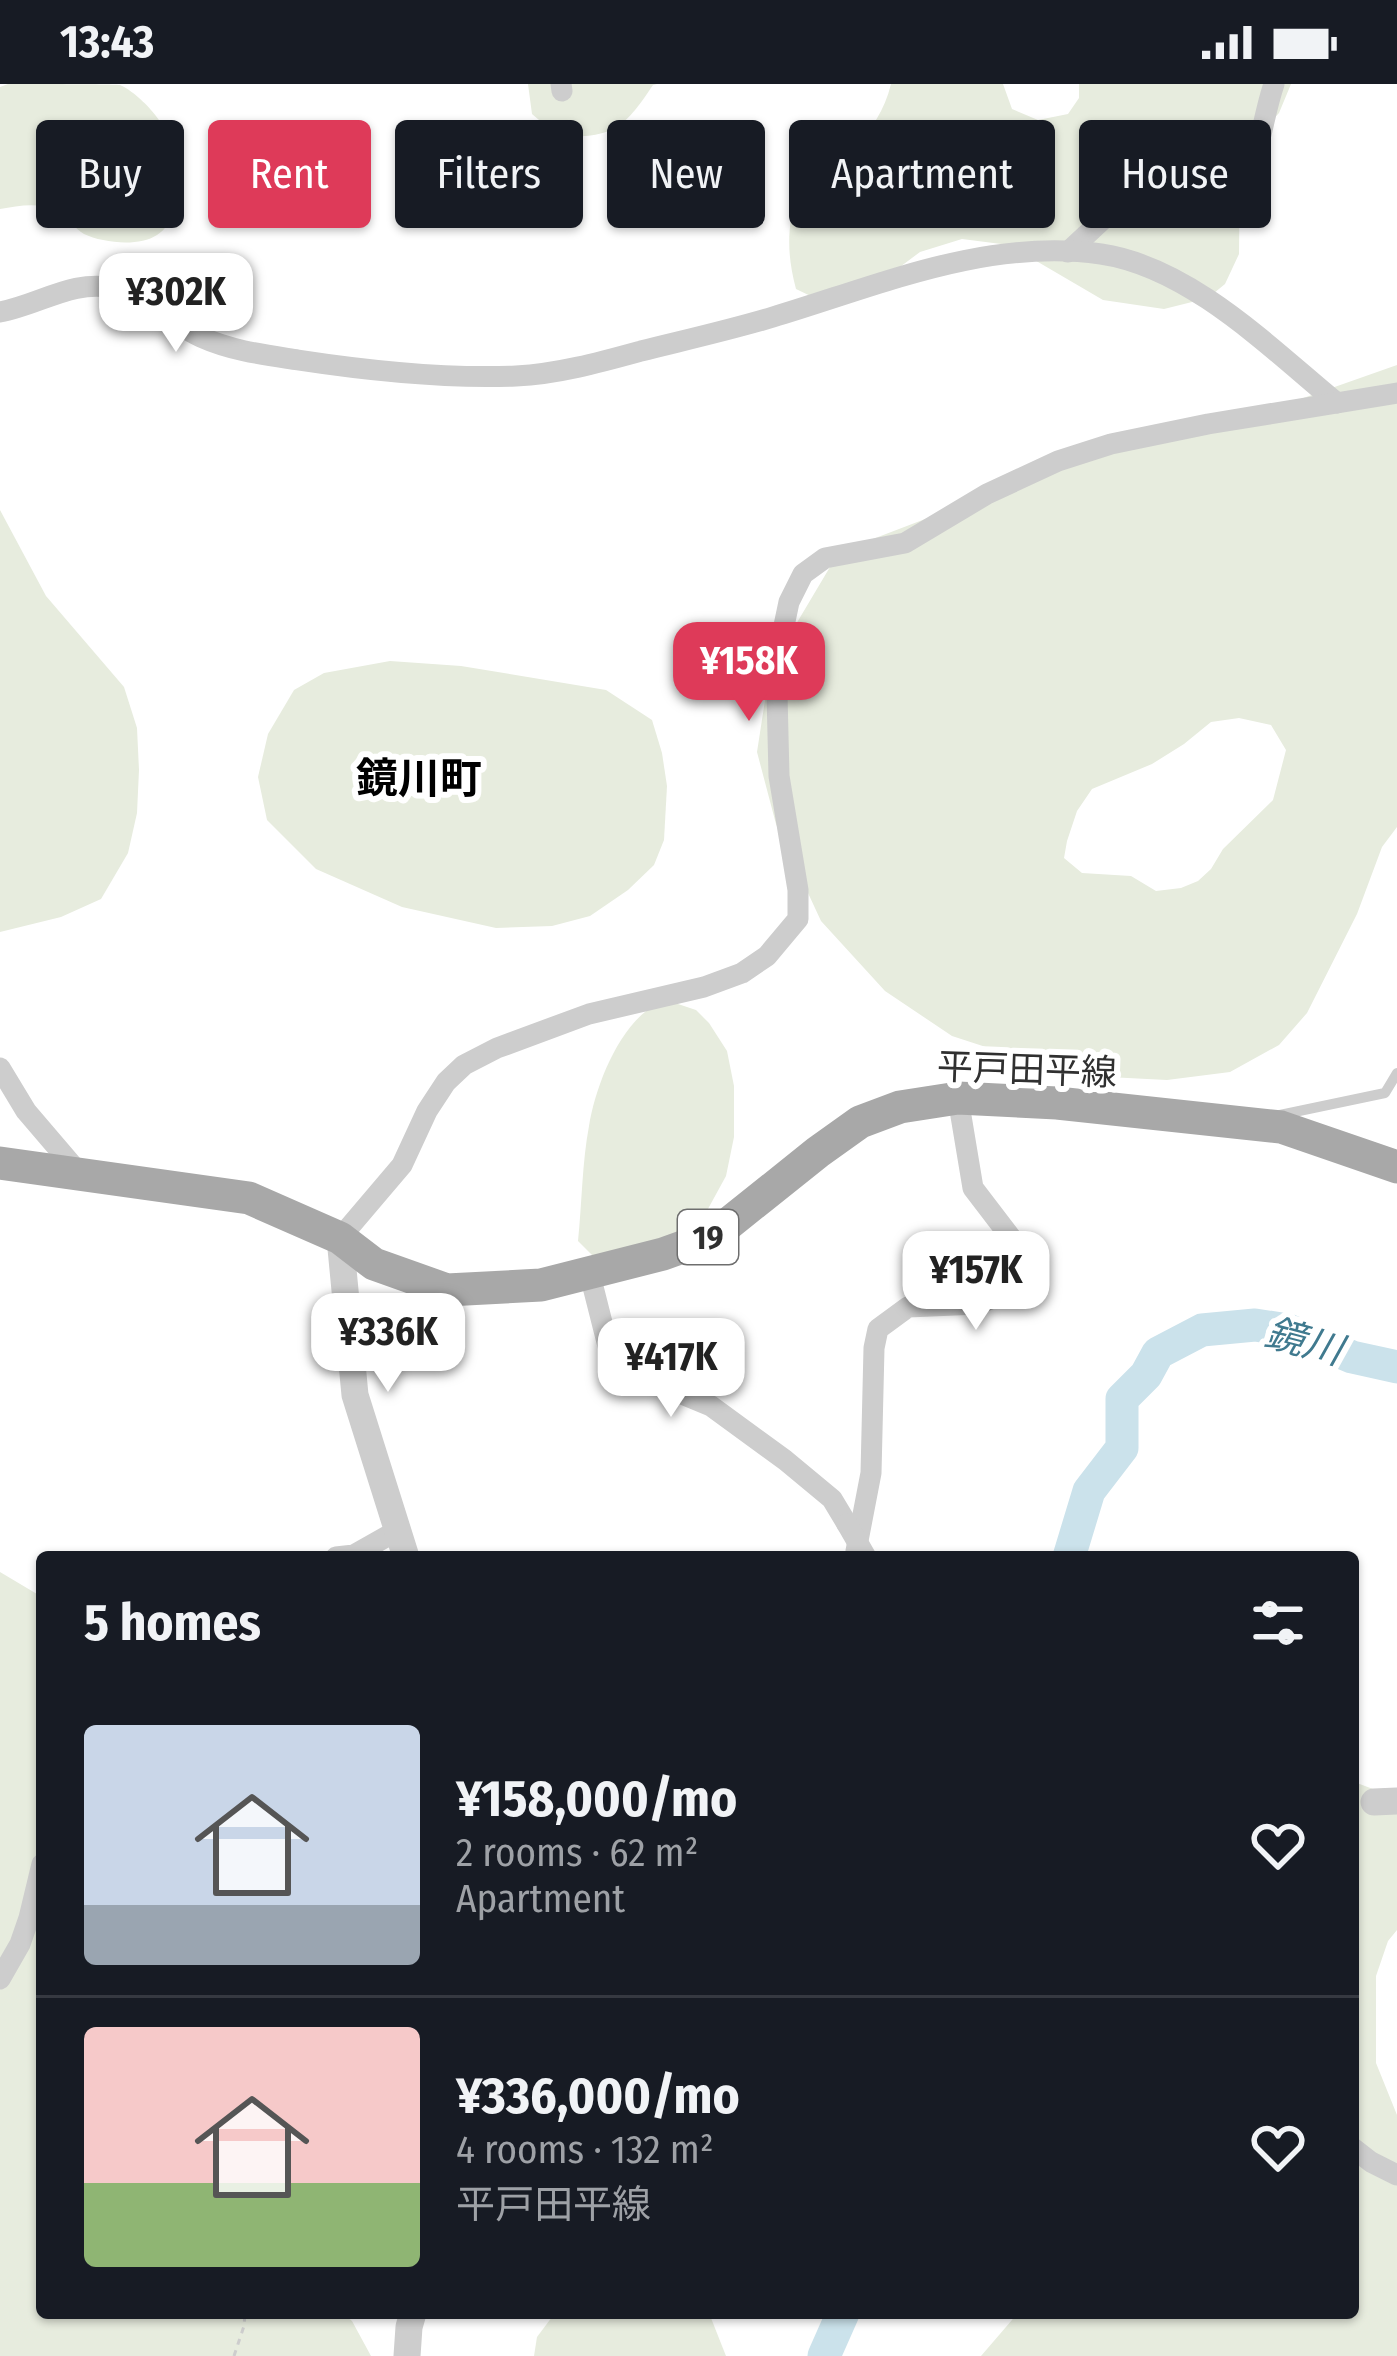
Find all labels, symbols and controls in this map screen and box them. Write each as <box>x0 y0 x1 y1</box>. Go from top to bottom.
text: 13:43 <box>60 15 154 69</box>
chip: Buy <box>36 120 184 228</box>
chip: Rent <box>208 120 371 228</box>
chip: Filters <box>395 120 583 228</box>
chip: New <box>607 120 765 228</box>
chip: Apartment <box>789 120 1055 228</box>
chip: House <box>1079 120 1271 228</box>
pin: ¥302K <box>92 253 260 355</box>
text: ¥302K <box>126 269 226 315</box>
pin: ¥158K <box>665 622 833 724</box>
text: ¥158K <box>700 638 798 684</box>
district label: 鏡川町 <box>356 754 482 804</box>
street label: 平戸田平線 <box>936 1045 1118 1095</box>
road number: 19 <box>678 1210 738 1264</box>
pin: ¥157K <box>892 1231 1060 1333</box>
text: ¥157K <box>929 1247 1023 1293</box>
pin: ¥336K <box>304 1293 472 1395</box>
text: ¥336K <box>338 1309 438 1355</box>
water label: 鏡川 <box>1260 1310 1351 1375</box>
pin: ¥417K <box>587 1318 755 1420</box>
text: ¥417K <box>625 1334 717 1380</box>
icon: filters <box>1245 1590 1311 1656</box>
text: 5 homes <box>84 1592 261 1654</box>
text: ¥158,000/mo <box>456 1768 737 1830</box>
icon: home <box>180 1773 324 1917</box>
icon: heart <box>1245 1812 1311 1878</box>
text: 2 rooms · 62 m² <box>456 1830 698 1876</box>
text: Apartment <box>456 1876 625 1922</box>
text: ¥336,000/mo <box>456 2065 740 2127</box>
icon: home <box>180 2075 324 2219</box>
icon: heart <box>1245 2114 1311 2180</box>
text: 4 rooms · 132 m² <box>456 2127 714 2173</box>
text: 平戸田平線 <box>456 2182 651 2228</box>

